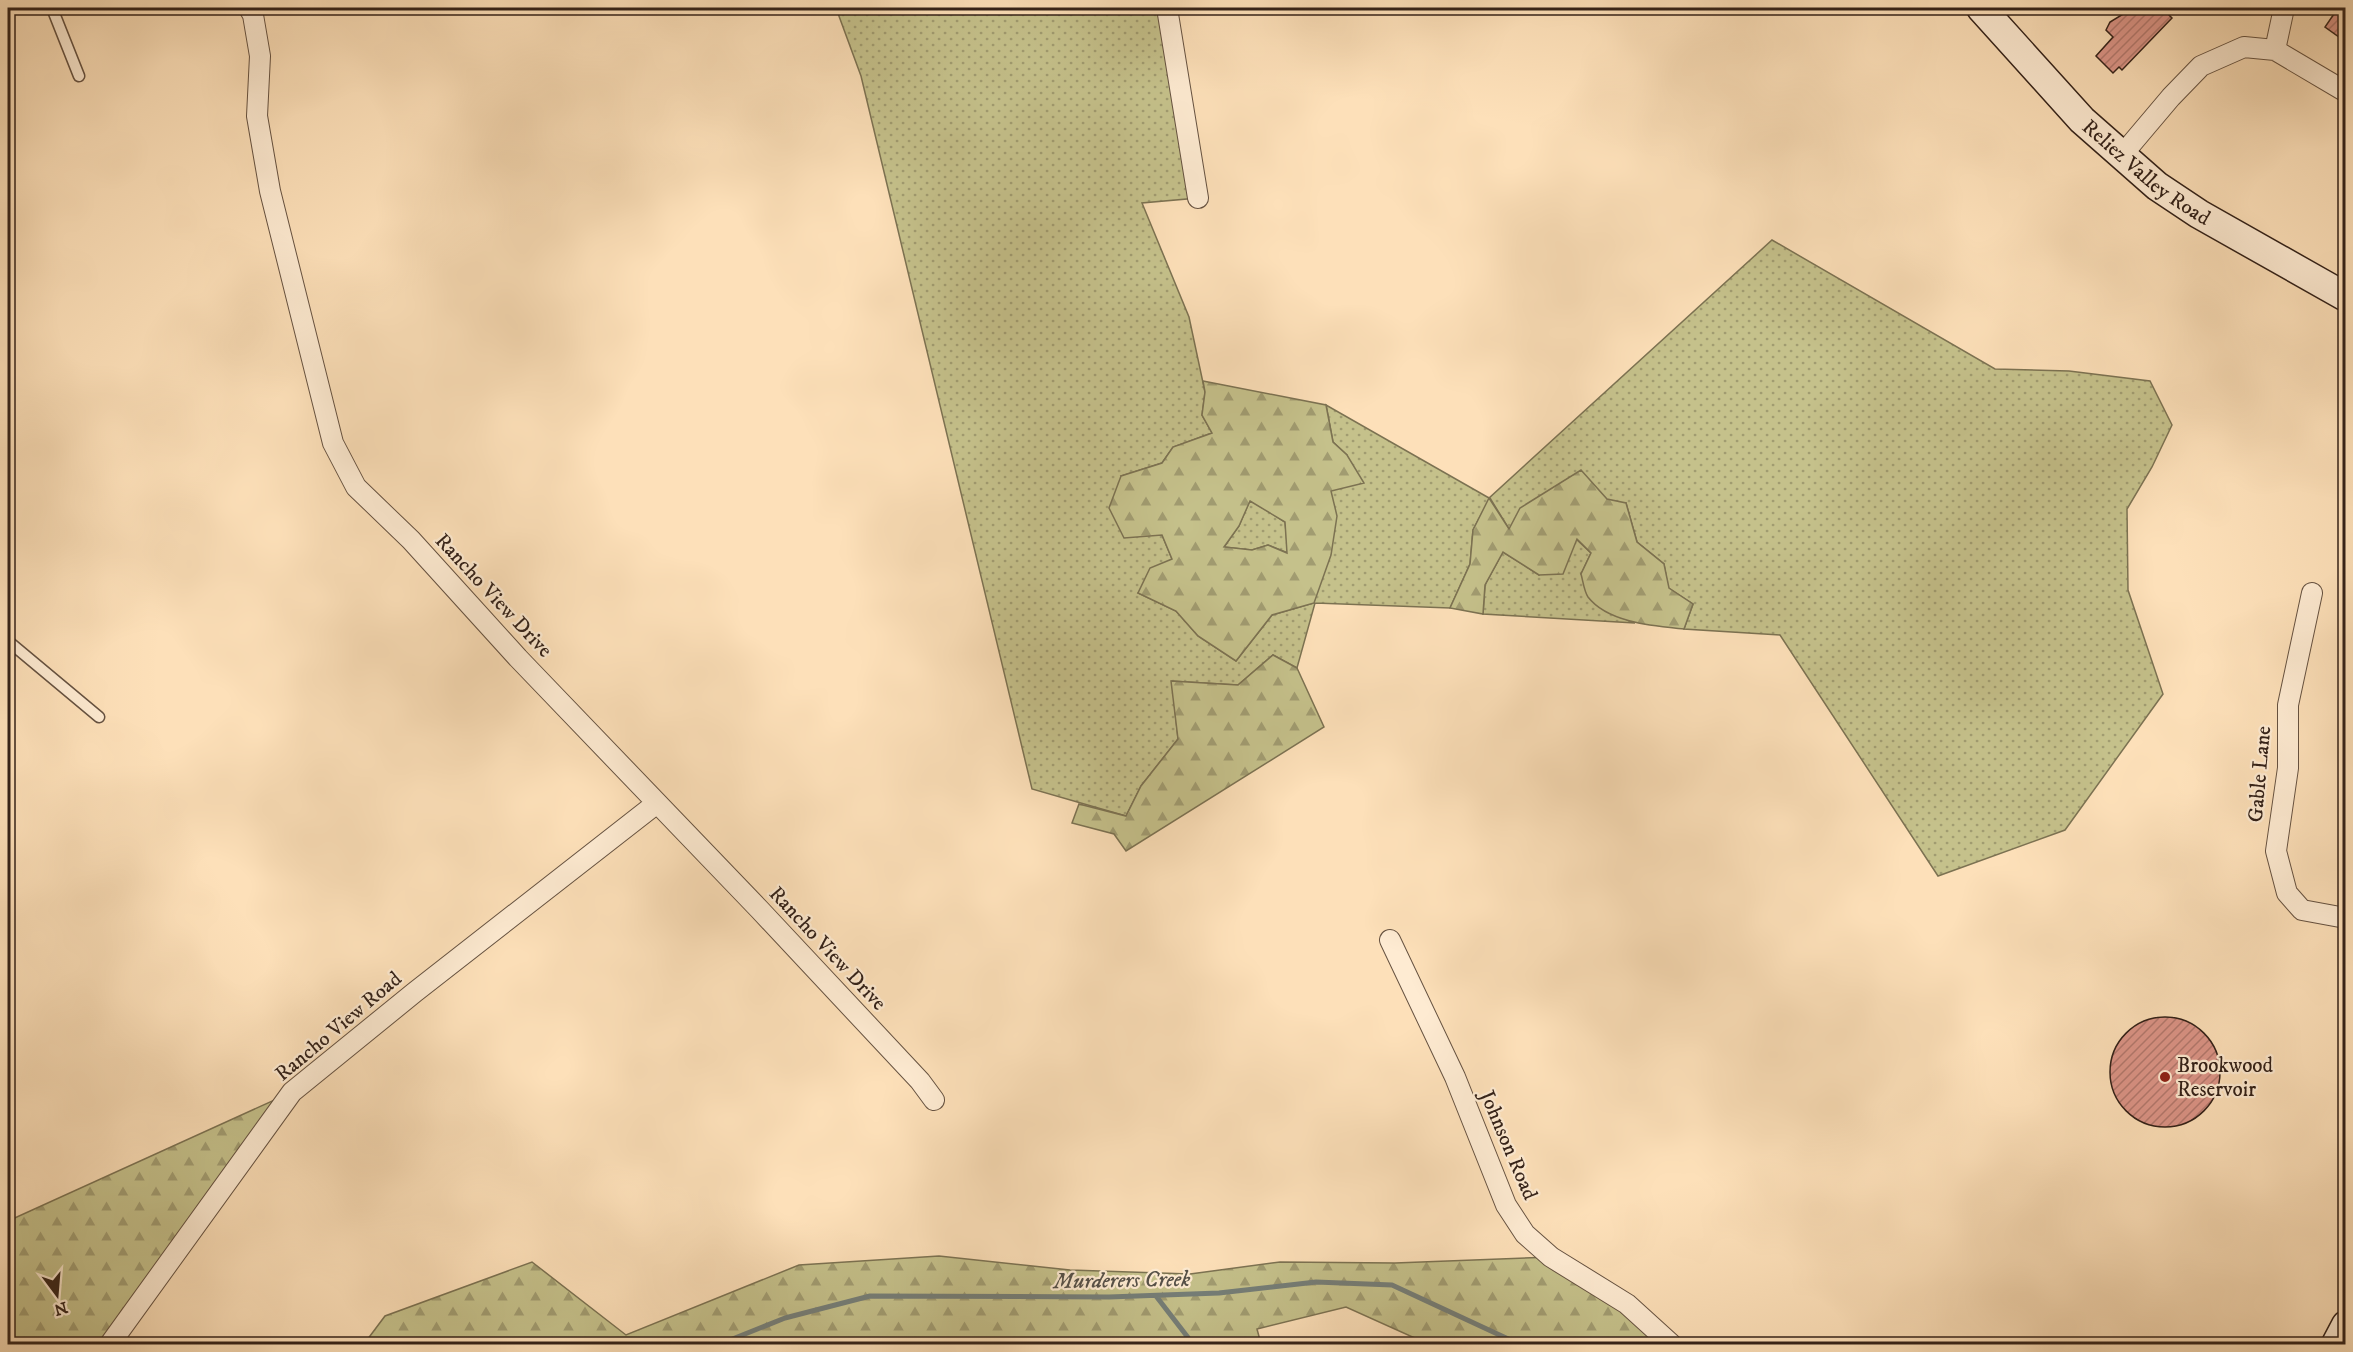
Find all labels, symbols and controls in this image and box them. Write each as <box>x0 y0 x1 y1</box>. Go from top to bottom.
street label: Reliez Valley Road <box>2076 114 2215 232</box>
street label: Rancho View Drive <box>429 528 558 663</box>
street label: Gable Lane <box>2243 725 2277 823</box>
street label: Rancho View Drive <box>763 881 892 1016</box>
street label: Rancho View Road <box>270 966 408 1087</box>
place label: Brookwood Reservoir <box>2177 1053 2274 1103</box>
marker: Brookwood Reservoir <box>2158 1070 2172 1084</box>
street label: Johnson Road <box>1473 1085 1543 1204</box>
north arrow <box>27 1265 87 1325</box>
water label: Murderers Creek <box>1052 1266 1191 1295</box>
text: N <box>52 1297 70 1320</box>

